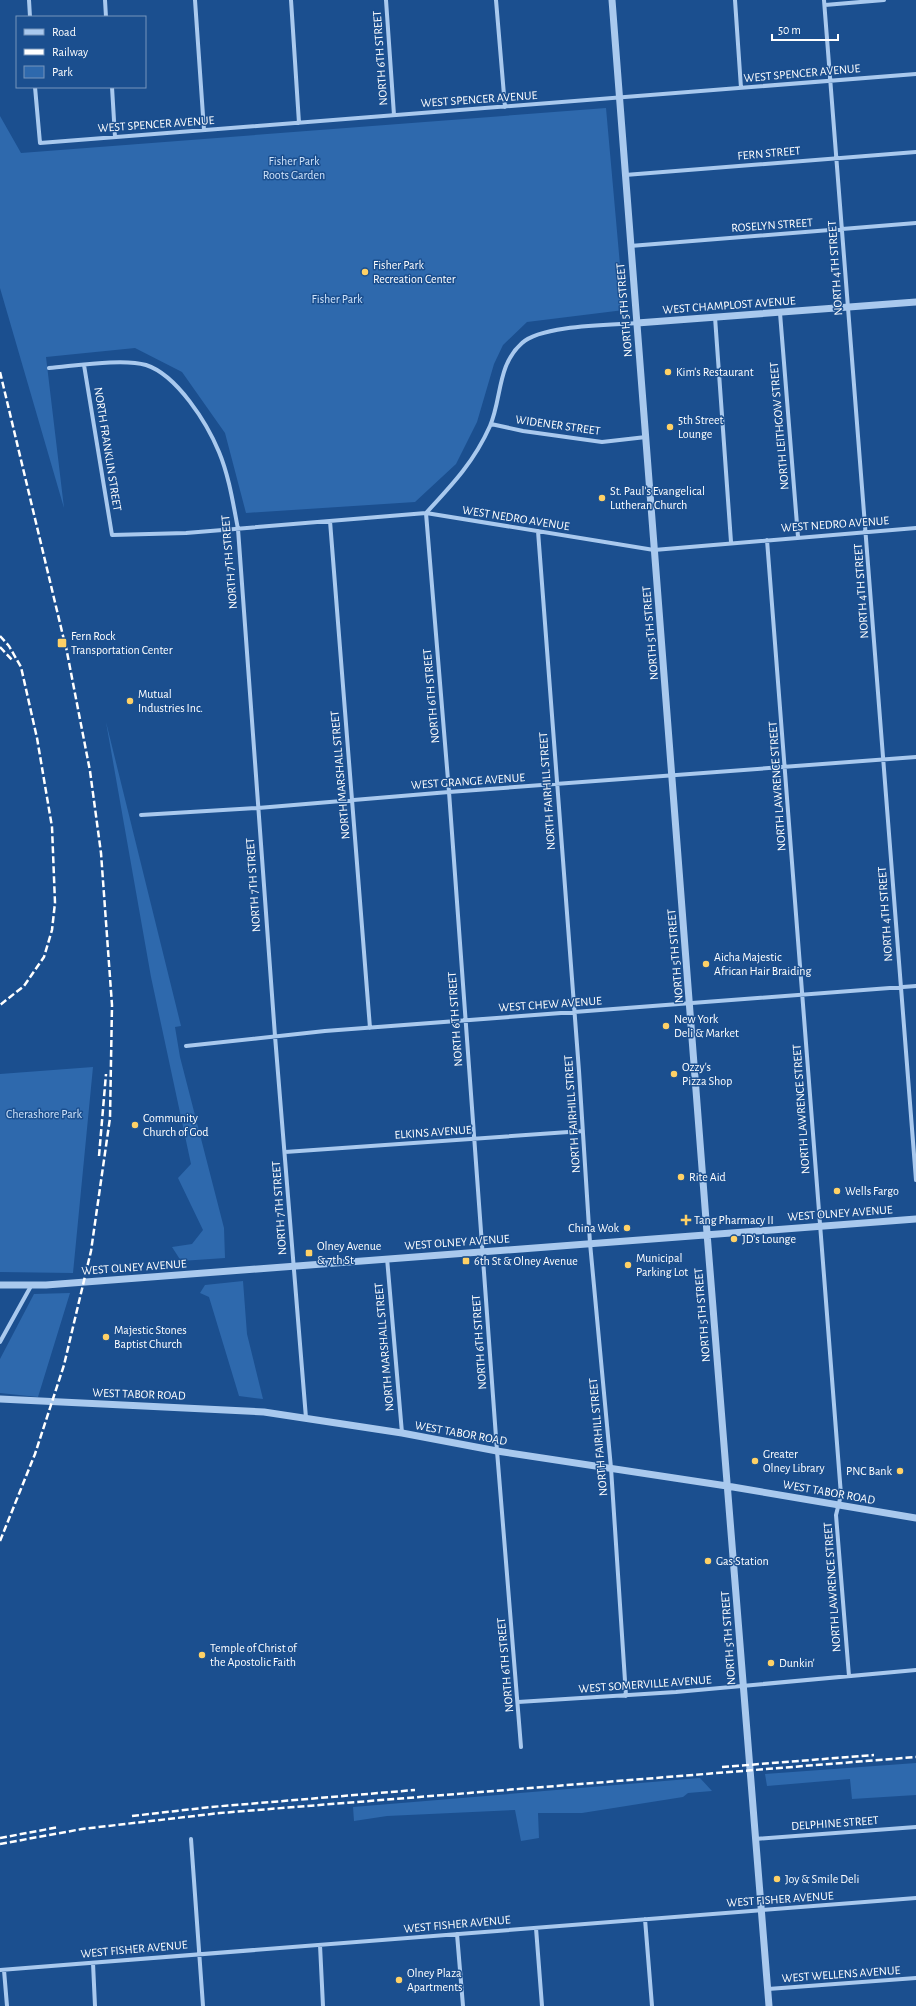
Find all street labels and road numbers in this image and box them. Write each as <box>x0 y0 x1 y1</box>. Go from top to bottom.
street label: NORTH 6TH STREET <box>371 10 389 106</box>
street label: WEST SPENCER AVENUE <box>743 62 861 84</box>
street label: WEST SPENCER AVENUE <box>420 89 538 109</box>
street label: WEST SPENCER AVENUE <box>97 114 215 134</box>
street label: FERN STREET <box>737 144 801 162</box>
street label: ROSELYN STREET <box>731 216 813 234</box>
street label: NORTH 4TH STREET <box>826 220 844 316</box>
street label: NORTH 5TH STREET <box>614 262 634 358</box>
street label: WEST CHAMPLOST AVENUE <box>662 294 796 316</box>
street label: NORTH LEITHGOW STREET <box>767 361 791 490</box>
street label: NORTH FRANKLIN STREET <box>92 386 124 512</box>
street label: WIDENER STREET <box>515 413 601 437</box>
street label: WEST NEDRO AVENUE <box>462 504 571 532</box>
street label: NORTH 7TH STREET <box>219 514 239 610</box>
street label: WEST NEDRO AVENUE <box>781 514 890 534</box>
street label: NORTH 4TH STREET <box>852 543 870 639</box>
street label: NORTH 5TH STREET <box>640 585 660 681</box>
street label: NORTH 6TH STREET <box>421 648 441 744</box>
street label: NORTH MARSHALL STREET <box>328 710 352 840</box>
street label: NORTH LAWRENCE STREET <box>766 721 788 851</box>
street label: NORTH FAIRHILL STREET <box>537 731 557 851</box>
street label: WEST GRANGE AVENUE <box>411 771 526 791</box>
street label: NORTH 7TH STREET <box>244 837 262 933</box>
street label: NORTH 4TH STREET <box>876 866 894 962</box>
street label: NORTH 5TH STREET <box>665 908 685 1004</box>
street label: NORTH 6TH STREET <box>446 971 464 1067</box>
street label: WEST CHEW AVENUE <box>498 994 602 1014</box>
street label: NORTH LAWRENCE STREET <box>790 1044 812 1174</box>
street label: NORTH FAIRHILL STREET <box>562 1054 582 1174</box>
street label: ELKINS AVENUE <box>394 1123 472 1141</box>
street label: NORTH 7TH STREET <box>270 1160 288 1256</box>
street label: WEST OLNEY AVENUE <box>787 1203 893 1223</box>
street label: WEST OLNEY AVENUE <box>404 1232 510 1252</box>
street label: WEST OLNEY AVENUE <box>81 1257 187 1277</box>
street label: NORTH 5TH STREET <box>692 1267 712 1363</box>
street label: NORTH MARSHALL STREET <box>372 1282 396 1412</box>
street label: NORTH 6TH STREET <box>470 1294 488 1390</box>
street label: NORTH FAIRHILL STREET <box>587 1377 609 1497</box>
street label: WEST TABOR ROAD <box>92 1386 186 1402</box>
street label: WEST TABOR ROAD <box>414 1419 508 1447</box>
street label: WEST TABOR ROAD <box>782 1478 876 1506</box>
street label: NORTH LAWRENCE STREET <box>821 1522 843 1652</box>
street label: NORTH 5TH STREET <box>719 1590 737 1686</box>
street label: NORTH 6TH STREET <box>495 1617 515 1713</box>
street label: WEST SOMERVILLE AVENUE <box>578 1673 712 1695</box>
street label: DELPHINE STREET <box>791 1814 879 1832</box>
street label: WEST FISHER AVENUE <box>726 1889 834 1909</box>
street label: WEST FISHER AVENUE <box>403 1913 511 1935</box>
street label: WEST FISHER AVENUE <box>80 1938 188 1960</box>
street label: WEST WELLENS AVENUE <box>781 1964 901 1984</box>

